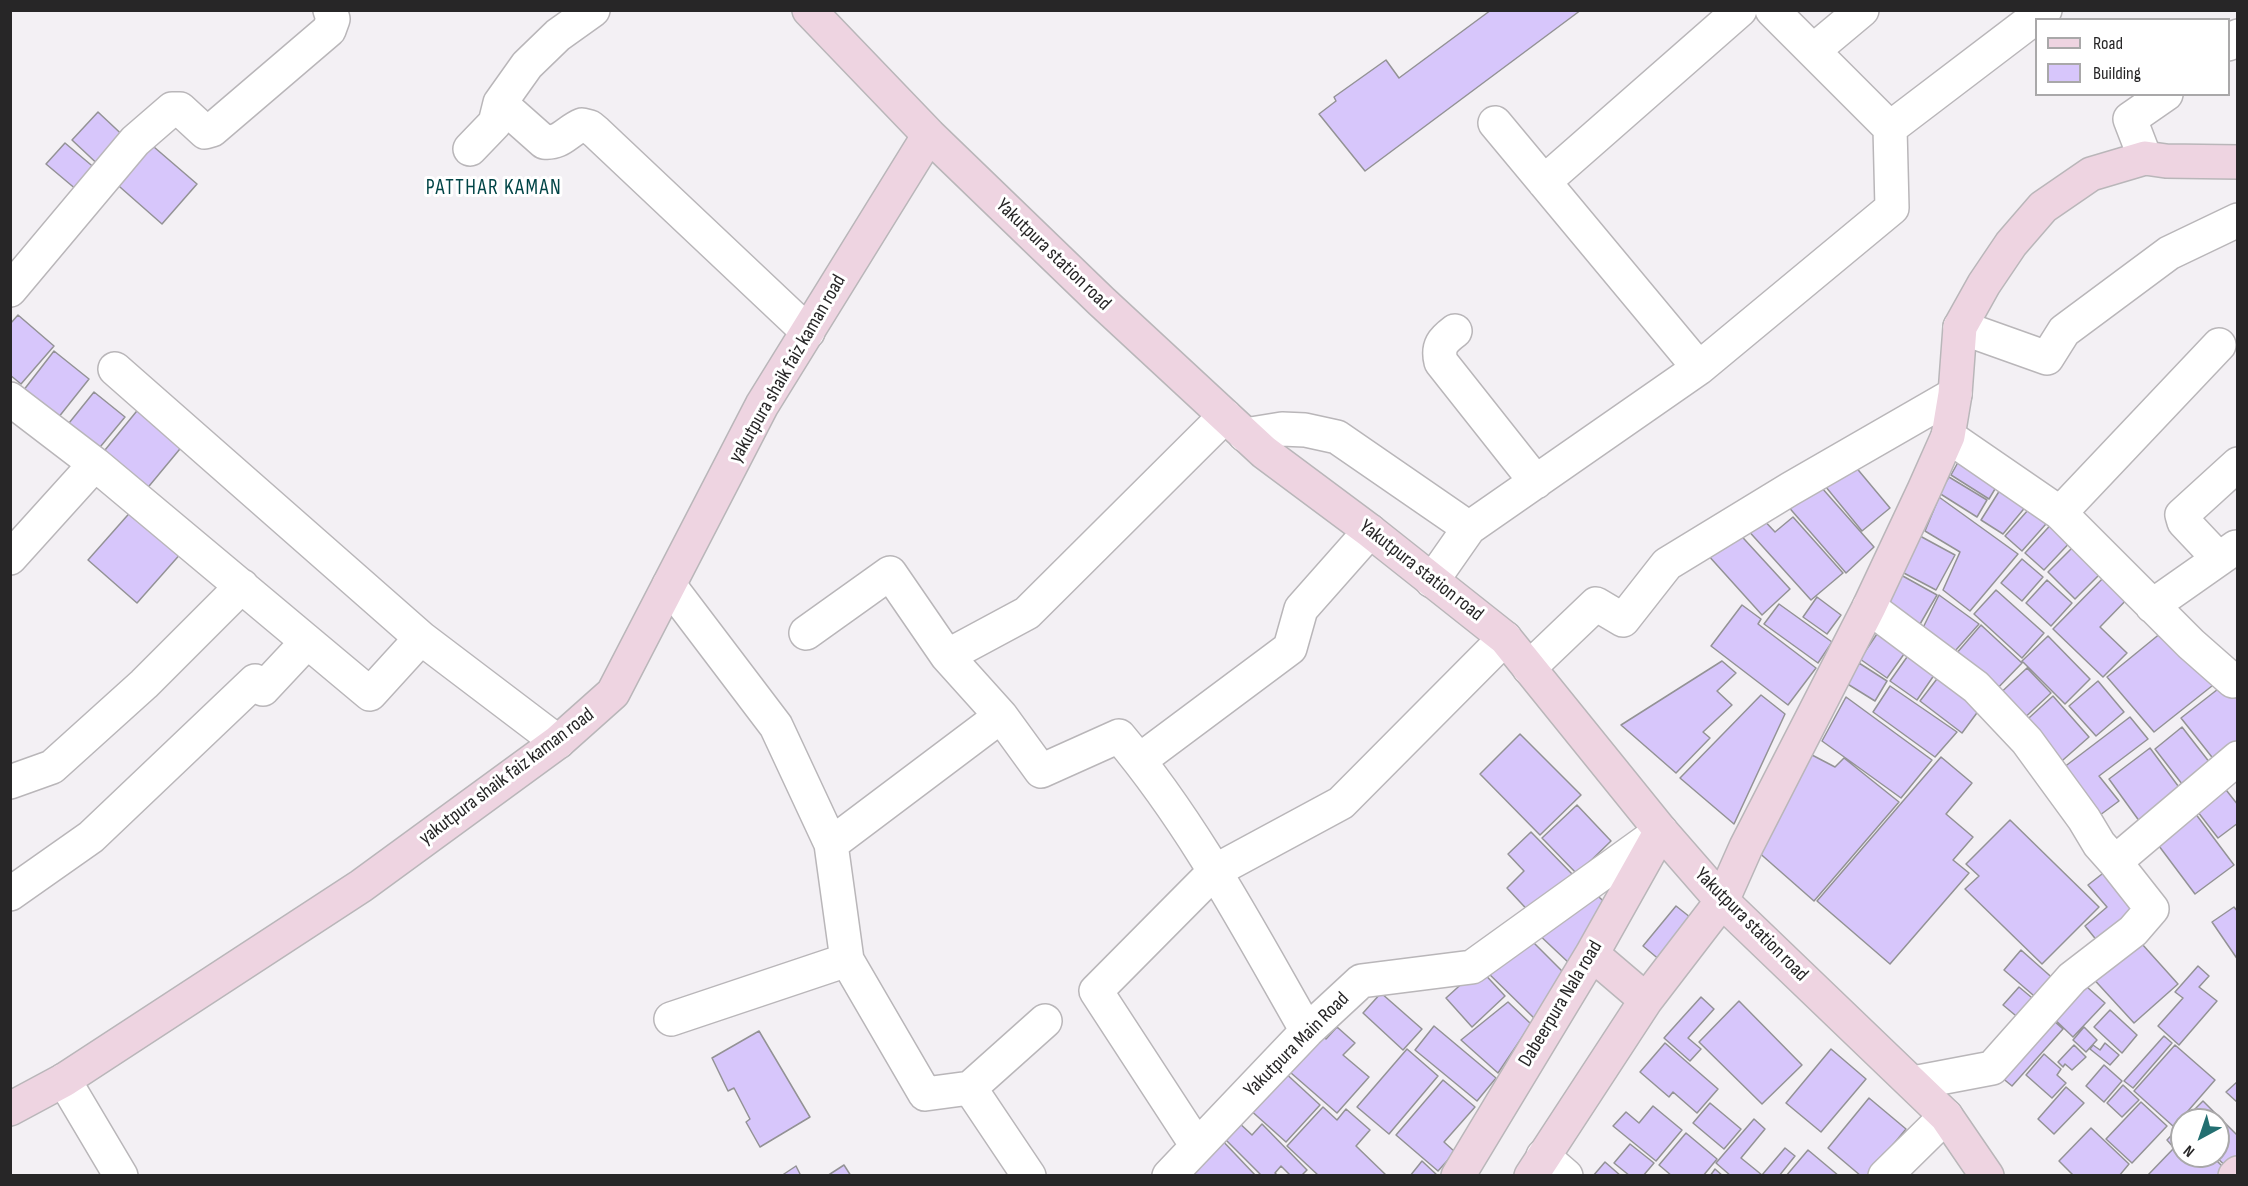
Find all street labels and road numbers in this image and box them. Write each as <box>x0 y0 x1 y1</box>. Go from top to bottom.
street label: Yakutpura station road <box>990 194 1116 316</box>
street label: yakutpura shaik faiz kaman road <box>724 271 852 467</box>
street label: Yakutpura station road <box>1354 515 1488 627</box>
street label: yakutpura shaik faiz kaman road <box>415 703 599 851</box>
street label: Yakutpura station road <box>1689 863 1813 987</box>
street label: Dabeerpura Nala road <box>1514 937 1608 1071</box>
street label: Yakutpura Main Road <box>1240 988 1354 1102</box>

